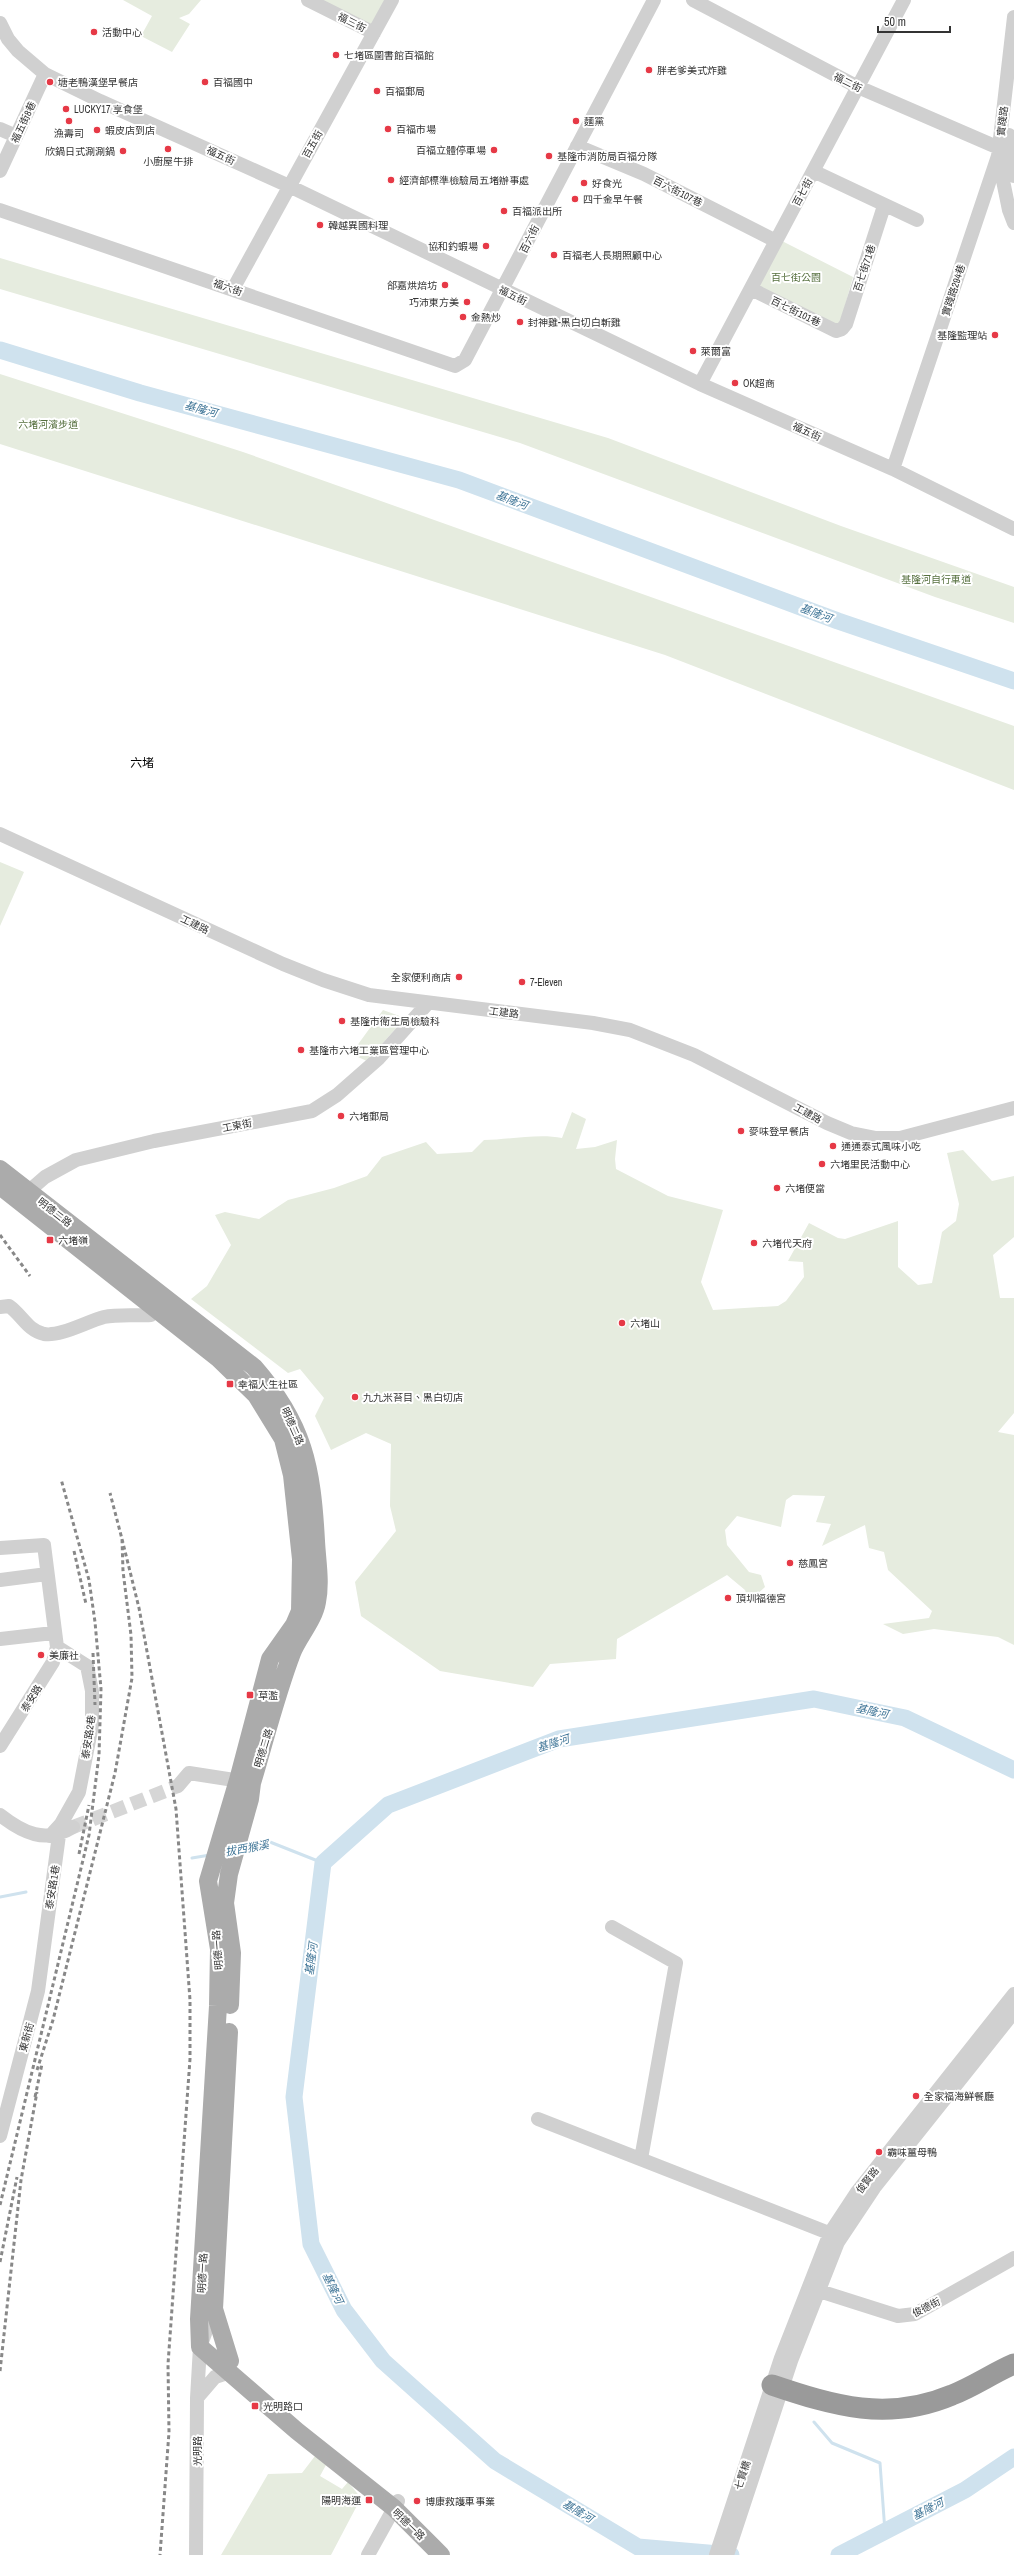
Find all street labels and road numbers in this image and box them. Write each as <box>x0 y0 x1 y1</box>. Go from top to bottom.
street label: 福三街 <box>335 10 368 35</box>
street label: 福二街 <box>831 70 864 95</box>
street label: 福五街8巷 <box>8 99 39 145</box>
street label: 實踐路 <box>994 105 1011 137</box>
street label: 百五街 <box>299 128 325 161</box>
street label: 福五街 <box>204 143 237 167</box>
street label: 百六街107巷 <box>651 173 705 209</box>
street label: 百七街 <box>790 176 815 209</box>
street label: 百六街 <box>517 223 542 256</box>
street label: 百七街71巷 <box>851 243 878 294</box>
street label: 實踐路294巷 <box>939 263 968 318</box>
street label: 福六街 <box>212 276 244 299</box>
street label: 福五街 <box>496 283 529 308</box>
street label: 百七街101巷 <box>769 294 823 329</box>
street label: 福五街 <box>790 419 823 443</box>
street label: 工建路 <box>178 912 211 937</box>
street label: 工建路 <box>488 1004 520 1021</box>
street label: 工建路 <box>791 1101 824 1126</box>
street label: 工東街 <box>221 1116 253 1135</box>
street label: 明德二路 <box>35 1195 74 1230</box>
street label: 明德二路 <box>278 1405 307 1447</box>
street label: 泰安路 <box>18 1682 45 1714</box>
street label: 泰安路2巷 <box>79 1714 98 1760</box>
street label: 明德二路 <box>251 1727 276 1769</box>
street label: 泰安路1巷 <box>43 1864 62 1910</box>
street label: 明德一路 <box>210 1930 225 1970</box>
street label: 東新街 <box>16 2021 37 2053</box>
street label: 俊賢路 <box>853 2164 882 2196</box>
street label: 明德一路 <box>195 2253 210 2293</box>
street label: 俊德街 <box>910 2295 943 2320</box>
street label: 光明路 <box>191 2436 204 2466</box>
street label: 七賢橋 <box>732 2459 753 2491</box>
street label: 明德一路 <box>390 2506 428 2543</box>

